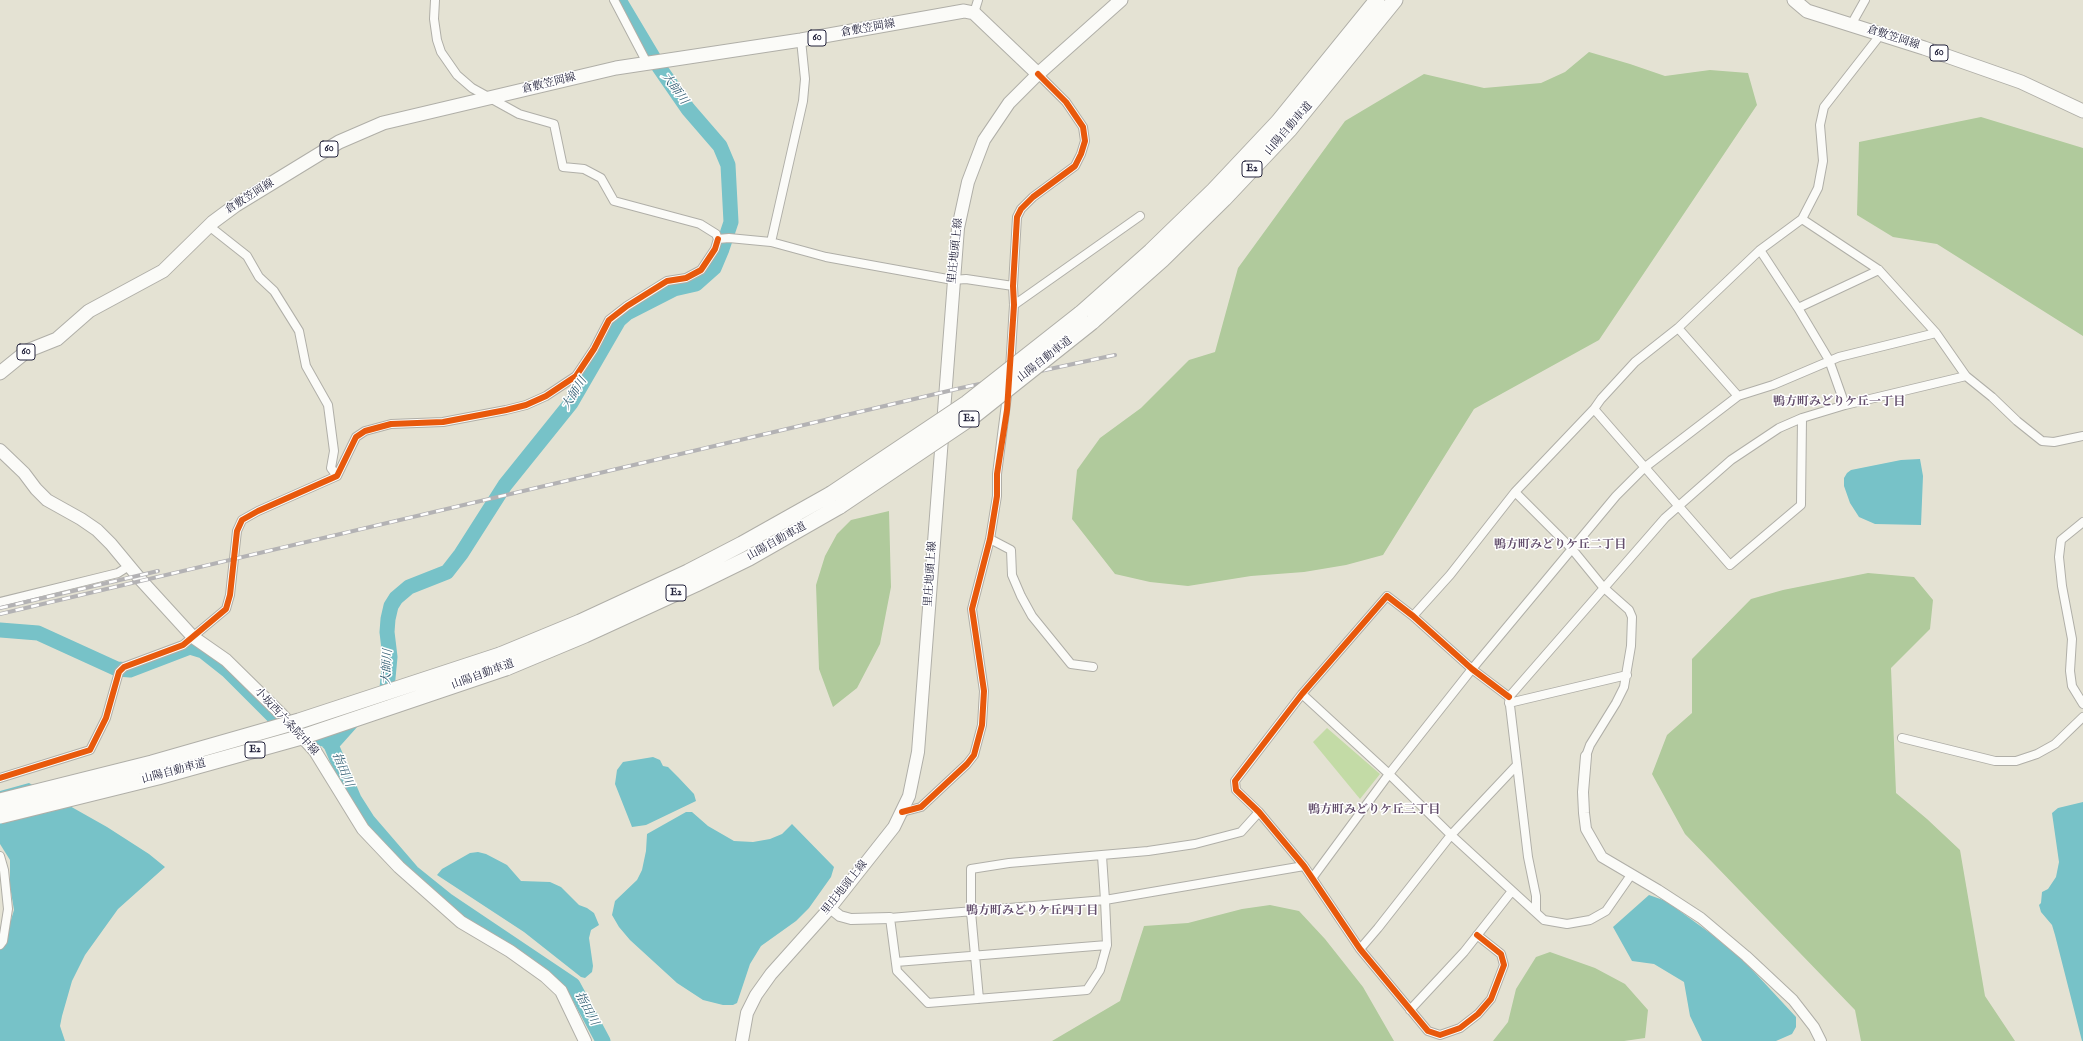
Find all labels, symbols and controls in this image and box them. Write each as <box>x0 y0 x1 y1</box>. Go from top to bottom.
street label: 倉敷笠岡線 <box>840 18 896 40</box>
street label: 倉敷笠岡線 <box>1865 23 1921 53</box>
road number: 60 <box>808 30 826 46</box>
road number: 60 <box>1930 45 1948 61</box>
water label: 大師川 <box>658 70 690 108</box>
street label: 倉敷笠岡線 <box>521 71 577 97</box>
street label: 山陽自動車道 <box>1262 100 1316 158</box>
road number: 60 <box>320 141 338 157</box>
road number: E2 <box>1242 161 1262 177</box>
street label: 倉敷笠岡線 <box>223 177 277 217</box>
street label: 里庄地頭上線 <box>946 217 966 285</box>
street label: 山陽自動車道 <box>1015 334 1075 386</box>
road number: 60 <box>17 344 35 360</box>
water label: 大師川 <box>559 375 591 413</box>
district label: 鴨方町みどりケ丘一丁目 <box>1773 396 1905 410</box>
road number: E2 <box>959 411 979 427</box>
street label: 山陽自動車道 <box>745 520 809 564</box>
district label: 鴨方町みどりケ丘二丁目 <box>1494 539 1626 553</box>
street label: 里庄地頭上線 <box>922 541 940 607</box>
road number: E2 <box>666 585 686 601</box>
water label: 大師川 <box>380 649 396 685</box>
street label: 山陽自動車道 <box>450 658 516 692</box>
street label: 小坂西六条院中線 <box>251 685 321 759</box>
road number: E2 <box>245 742 265 758</box>
water label: 指田川 <box>328 751 356 789</box>
street label: 山陽自動車道 <box>140 757 208 787</box>
district label: 鴨方町みどりケ丘三丁目 <box>1308 804 1440 818</box>
street label: 里庄地頭上線 <box>819 858 871 918</box>
district label: 鴨方町みどりケ丘四丁目 <box>966 905 1098 919</box>
water label: 指田川 <box>571 990 601 1028</box>

